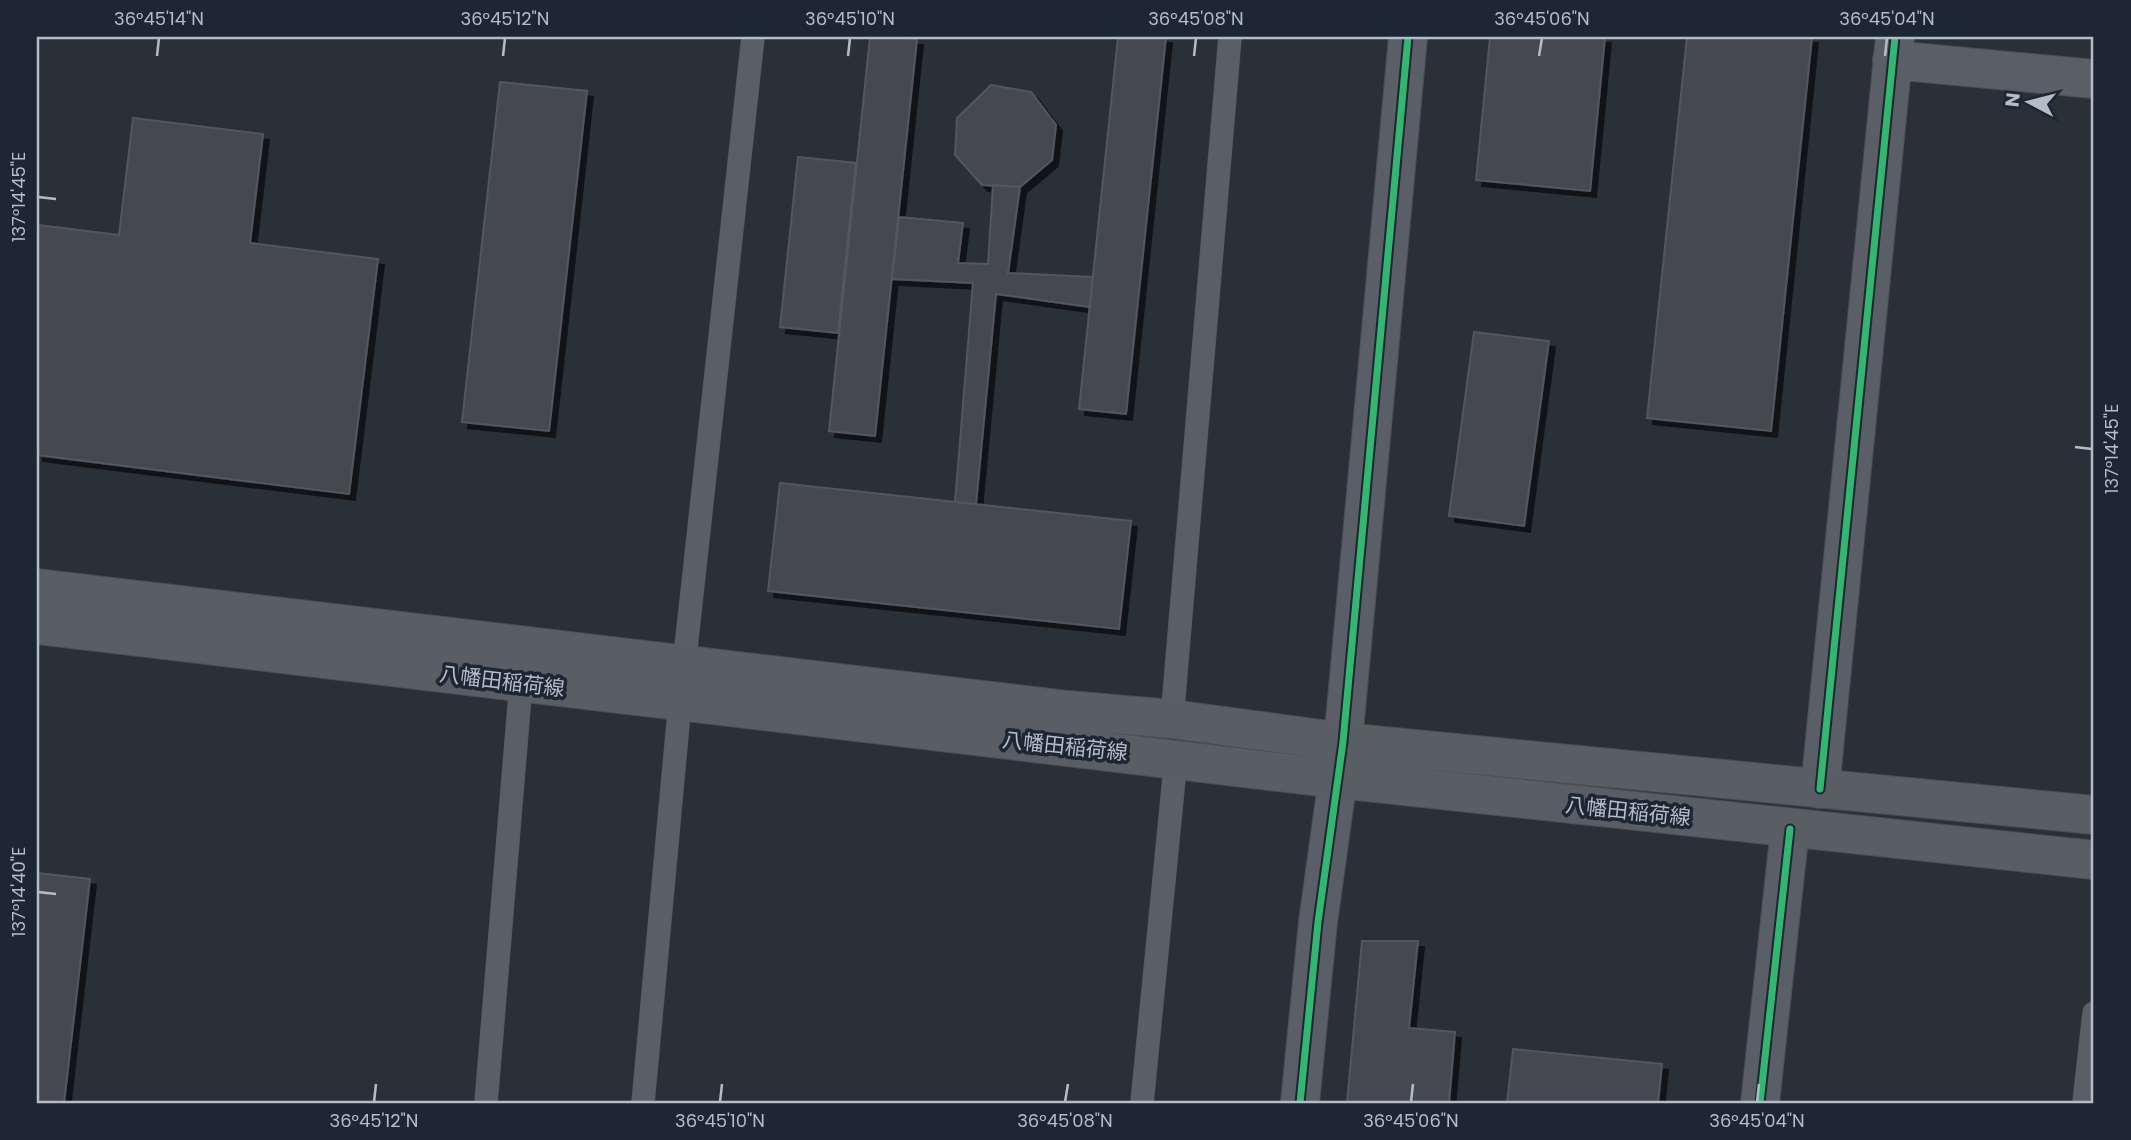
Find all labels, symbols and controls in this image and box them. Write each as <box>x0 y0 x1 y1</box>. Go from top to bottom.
text: 36°45'14"N <box>114 6 204 31</box>
text: 36°45'12"N <box>461 6 549 31</box>
text: 36°45'10"N <box>805 6 895 31</box>
text: 36°45'08"N <box>1148 6 1244 31</box>
text: 36°45'06"N <box>1494 6 1590 31</box>
text: 36°45'04"N <box>1839 6 1935 31</box>
north arrow <box>1994 66 2064 136</box>
text: N <box>1998 91 2027 109</box>
text: 137°14'45"E <box>6 152 31 242</box>
text: 137°14'45"E <box>2099 404 2124 494</box>
street label: 八幡田稲荷線 <box>438 659 566 703</box>
street label: 八幡田稲荷線 <box>1001 725 1129 767</box>
street label: 八幡田稲荷線 <box>1564 790 1692 832</box>
text: 137°14'40"E <box>6 847 31 937</box>
text: 36°45'12"N <box>330 1108 418 1133</box>
text: 36°45'10"N <box>675 1108 765 1133</box>
text: 36°45'08"N <box>1017 1108 1113 1133</box>
text: 36°45'06"N <box>1363 1108 1459 1133</box>
text: 36°45'04"N <box>1709 1108 1805 1133</box>

